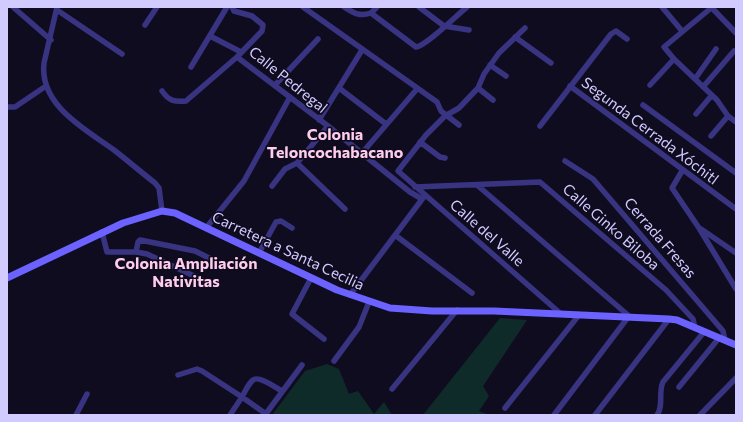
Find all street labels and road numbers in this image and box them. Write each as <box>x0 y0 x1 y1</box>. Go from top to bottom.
street label: Calle Pedregal <box>245 43 331 117</box>
street label: Segunda Cerrada Xóchitl <box>578 74 722 188</box>
street label: Calle Ginko Biloba <box>559 180 663 274</box>
street label: Cerrada Fresas <box>620 194 700 282</box>
street label: Calle del Valle <box>446 196 528 270</box>
street label: Carretera a Santa Cecilia <box>209 208 367 294</box>

